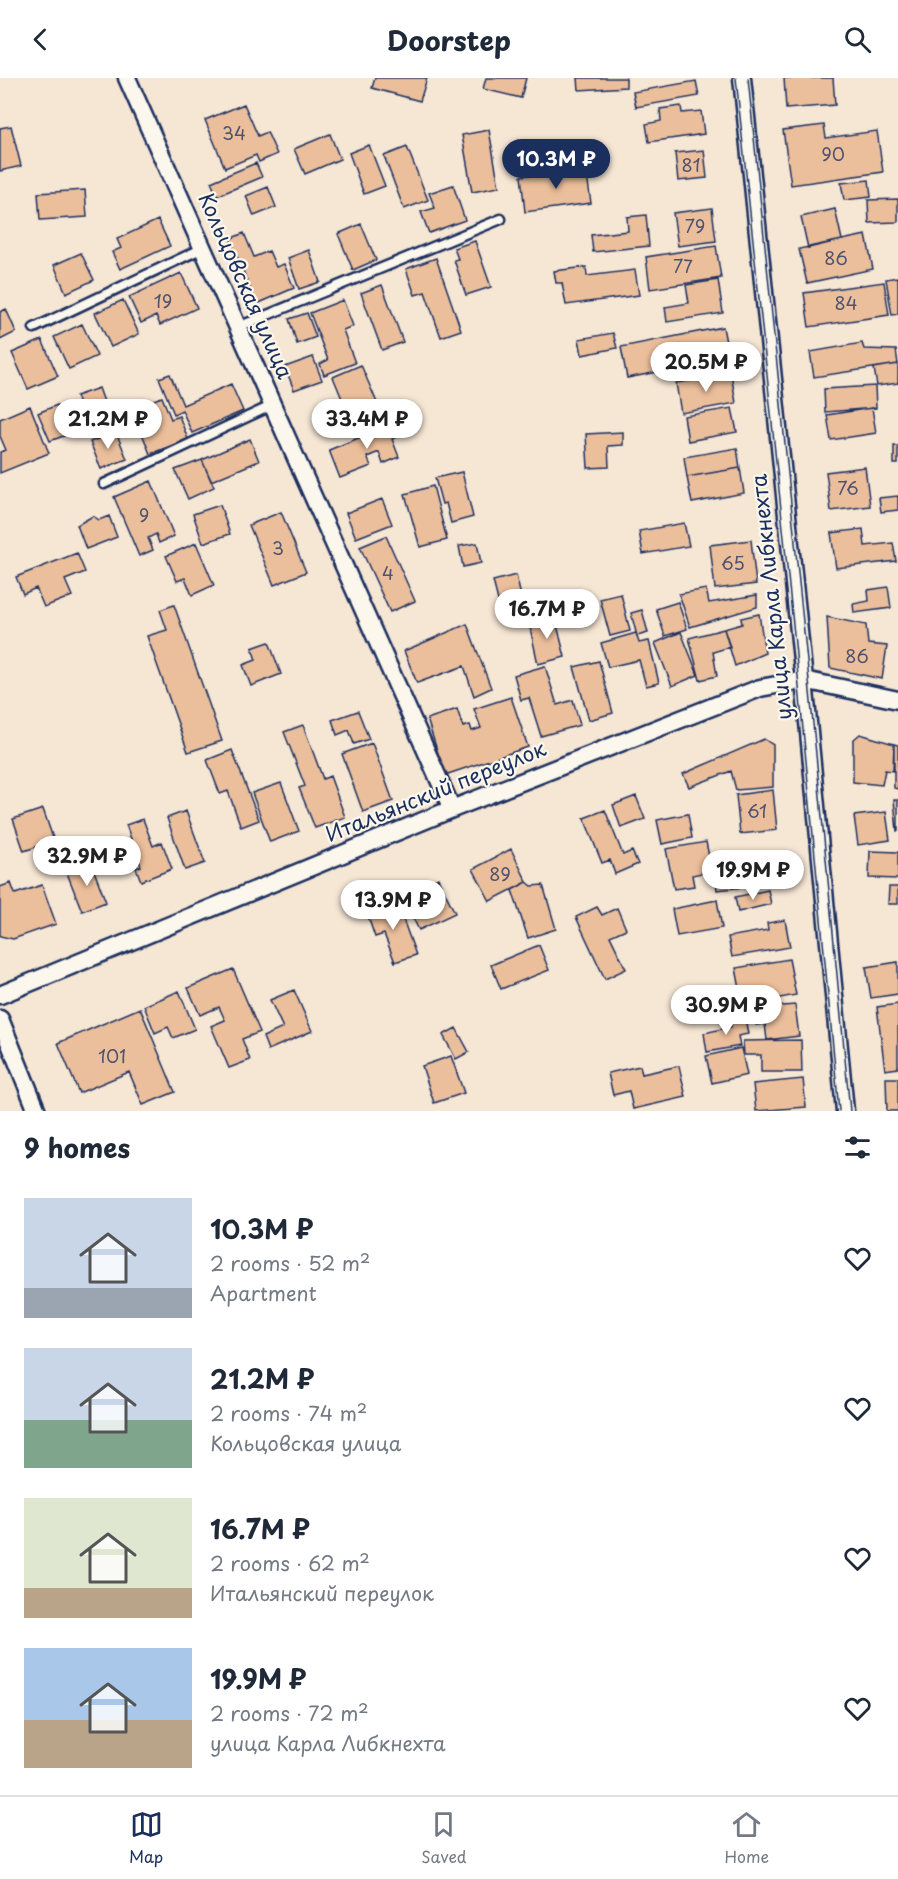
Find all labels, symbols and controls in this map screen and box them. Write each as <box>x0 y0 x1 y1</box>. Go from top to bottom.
text: Doorstep <box>387 19 511 60</box>
icon: back <box>24 23 57 56</box>
icon: search <box>841 23 874 56</box>
house number: 34 <box>222 119 246 146</box>
pin: 10.3M ₽ <box>501 139 611 190</box>
house number: 90 <box>821 140 845 167</box>
text: 10.3M ₽ <box>516 143 596 173</box>
house number: 81 <box>681 151 701 178</box>
street label: Кольцовская улица <box>191 187 303 384</box>
house number: 79 <box>685 212 705 239</box>
house number: 86 <box>824 244 848 271</box>
house number: 77 <box>673 252 693 279</box>
house number: 19 <box>154 287 172 314</box>
house number: 84 <box>834 289 858 316</box>
pin: 20.5M ₽ <box>651 342 761 393</box>
text: 20.5M ₽ <box>664 346 748 376</box>
pin: 21.2M ₽ <box>53 399 163 450</box>
pin: 33.4M ₽ <box>312 399 422 450</box>
text: 21.2M ₽ <box>68 403 148 433</box>
text: 33.4M ₽ <box>326 403 408 433</box>
street label: улица Карла Либкнехта <box>741 472 799 722</box>
house number: 76 <box>837 474 859 501</box>
house number: 9 <box>139 501 149 528</box>
house number: 3 <box>272 534 284 561</box>
house number: 65 <box>721 549 745 576</box>
house number: 4 <box>382 559 394 586</box>
pin: 16.7M ₽ <box>492 589 602 640</box>
text: 16.7M ₽ <box>509 593 585 623</box>
house number: 86 <box>845 642 869 669</box>
street label: Итальянский переулок <box>320 731 551 849</box>
house number: 61 <box>747 797 767 824</box>
pin: 32.9M ₽ <box>32 836 142 887</box>
text: 32.9M ₽ <box>47 840 127 870</box>
pin: 19.9M ₽ <box>698 850 808 901</box>
text: 19.9M ₽ <box>716 854 790 884</box>
house number: 89 <box>489 860 511 887</box>
pin: 13.9M ₽ <box>338 880 448 931</box>
text: 13.9M ₽ <box>355 884 431 914</box>
pin: 30.9M ₽ <box>671 985 781 1036</box>
text: 30.9M ₽ <box>685 989 767 1019</box>
house number: 101 <box>98 1042 126 1069</box>
text: 9 homes <box>24 1128 130 1167</box>
icon: filters <box>841 1131 874 1164</box>
text: 10.3M ₽ <box>210 1209 314 1248</box>
icon: home <box>72 1222 144 1294</box>
icon: heart <box>841 1242 874 1275</box>
text: 2 rooms · 52 m² <box>210 1248 370 1278</box>
text: Apartment <box>210 1278 317 1308</box>
text: 21.2M ₽ <box>210 1359 314 1398</box>
icon: home <box>72 1372 144 1444</box>
icon: heart <box>841 1392 874 1425</box>
text: 2 rooms · 74 m² <box>210 1398 367 1428</box>
text: Кольцовская улица <box>210 1428 401 1458</box>
text: 16.7M ₽ <box>210 1509 310 1548</box>
icon: home <box>72 1522 144 1594</box>
icon: heart <box>841 1542 874 1575</box>
text: 2 rooms · 62 m² <box>210 1548 370 1578</box>
text: Итальянский переулок <box>210 1578 434 1608</box>
text: 19.9M ₽ <box>210 1659 306 1698</box>
icon: home <box>72 1672 144 1744</box>
icon: heart <box>841 1692 874 1725</box>
text: 2 rooms · 72 m² <box>210 1698 369 1728</box>
text: улица Карла Либкнехта <box>210 1728 446 1758</box>
tab: Map <box>129 1808 163 1868</box>
tab: Saved <box>421 1808 467 1868</box>
tab: Home <box>725 1808 769 1868</box>

